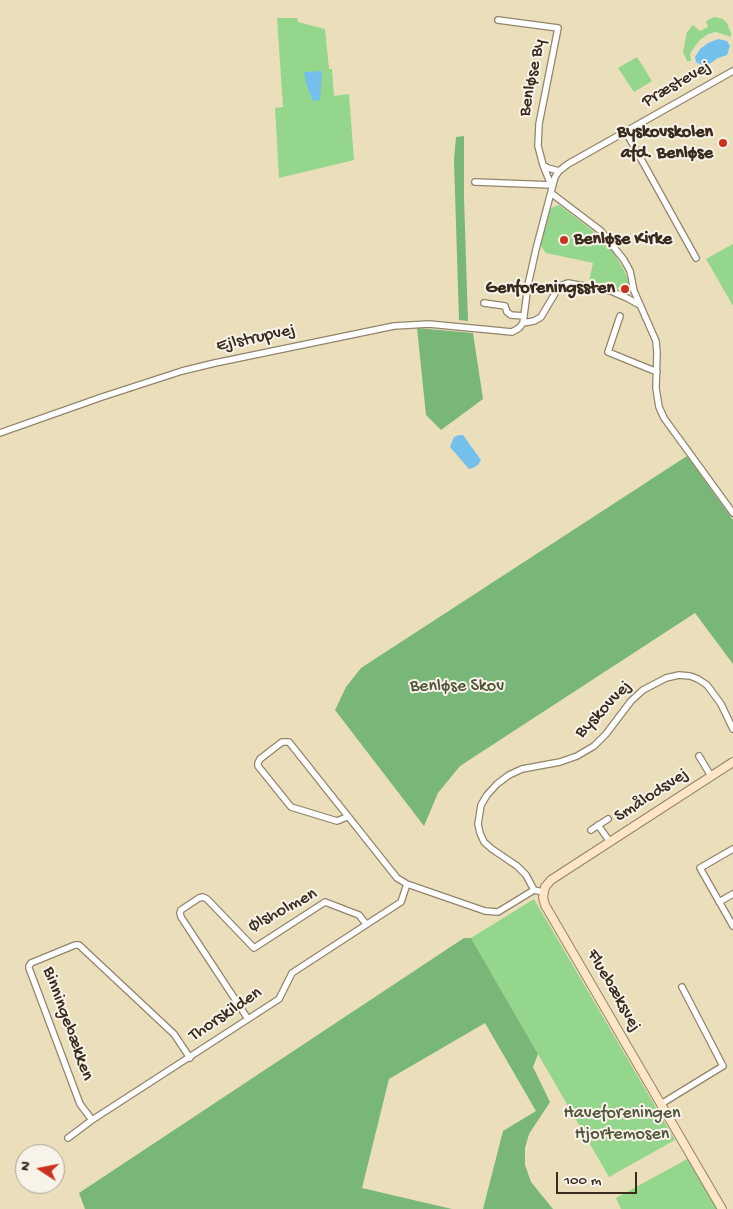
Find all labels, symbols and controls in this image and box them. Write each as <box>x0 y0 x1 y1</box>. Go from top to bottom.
street label: Benløse By <box>515 37 551 119</box>
street label: Præstevej <box>639 57 715 113</box>
place label: Byskovskolen afd. Benløse <box>617 122 713 164</box>
marker: Byskovskolen afd. Benløse <box>717 137 729 149</box>
place label: Benløse Kirke <box>574 229 672 251</box>
marker: Benløse Kirke <box>558 234 570 246</box>
place label: Genforeningssten <box>486 278 615 300</box>
marker: Genforeningssten <box>619 283 631 295</box>
street label: Ejlstrupvej <box>214 320 298 358</box>
park label: Benløse Skov <box>410 676 504 698</box>
street label: Byskovvej <box>571 676 637 744</box>
street label: Smålodsvej <box>611 764 693 828</box>
street label: Ølsholmen <box>245 884 321 938</box>
street label: Fluebæksvej <box>581 946 645 1036</box>
street label: Binningebækken <box>36 964 98 1084</box>
street label: Thorskilden <box>185 983 267 1047</box>
park label: Haveforeningen Hjortemosen <box>563 1103 681 1146</box>
north arrow <box>15 1144 65 1194</box>
text: N <box>17 1160 35 1172</box>
scale bar <box>558 1162 639 1194</box>
text: 100 m <box>564 1172 601 1190</box>

